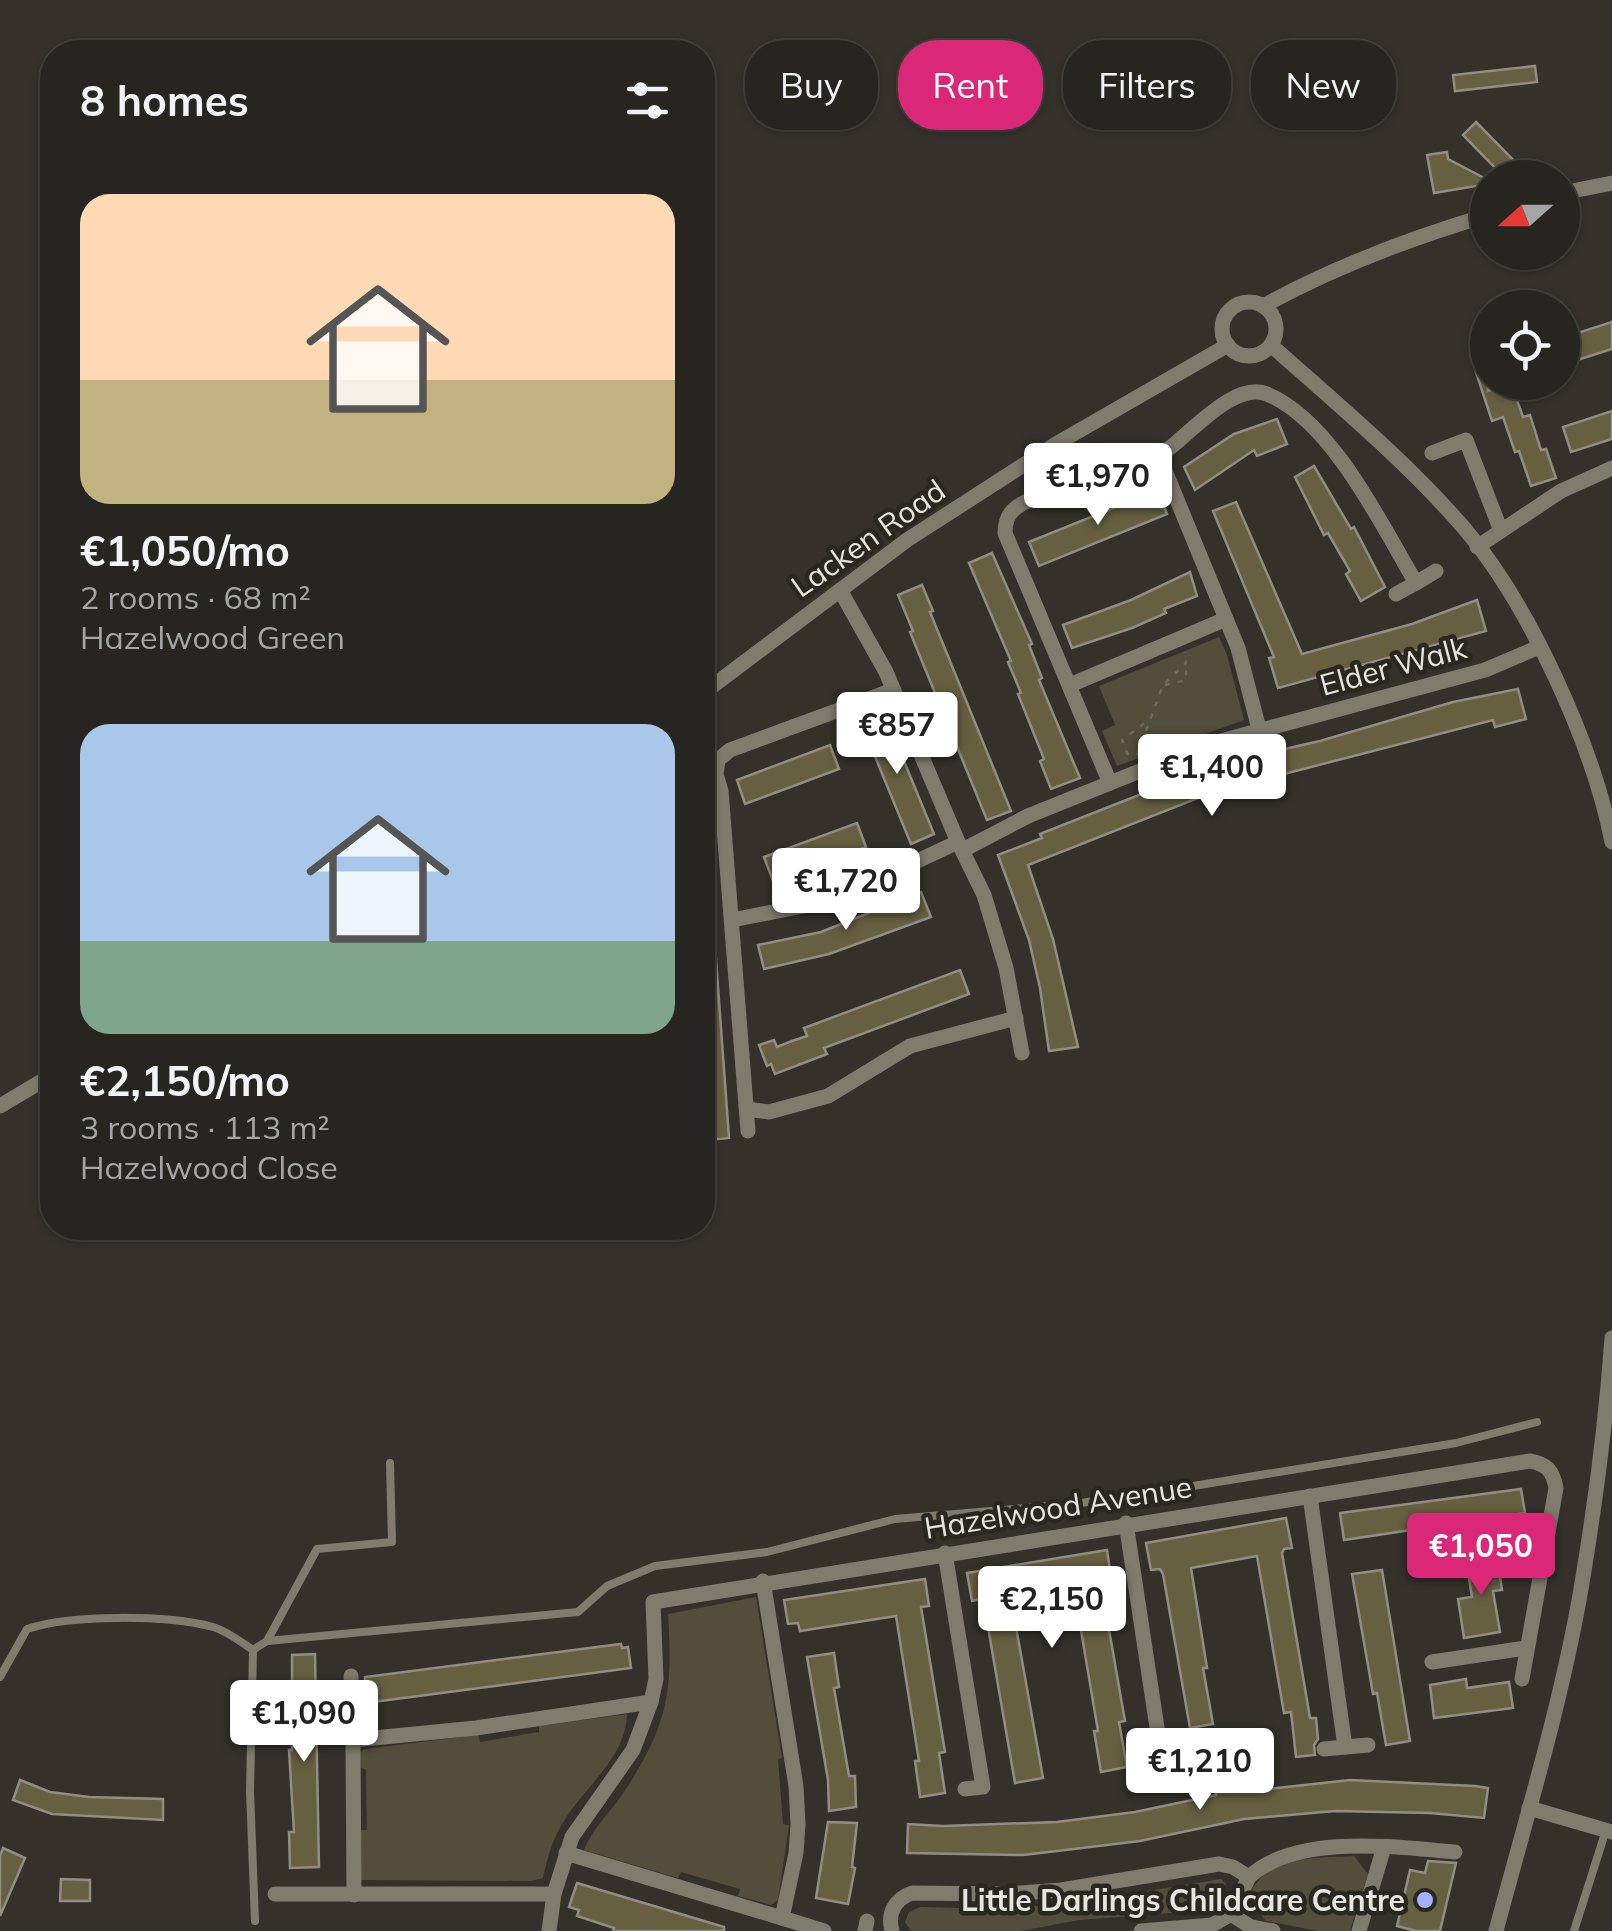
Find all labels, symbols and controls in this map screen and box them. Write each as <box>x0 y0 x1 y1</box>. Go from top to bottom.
chip: Buy <box>745 40 878 130</box>
chip: Rent <box>898 40 1043 130</box>
chip: Filters <box>1063 40 1231 130</box>
chip: New <box>1251 40 1396 130</box>
icon: filters <box>620 73 675 128</box>
text: 8 homes <box>80 74 249 127</box>
north arrow <box>1470 160 1580 270</box>
map controls <box>1470 160 1580 400</box>
icon: home <box>288 259 468 439</box>
button: locate <box>1470 290 1580 400</box>
pin: €1,970 <box>1017 443 1179 528</box>
text: €1,970 <box>1046 455 1150 495</box>
street label: Lacken Road <box>784 471 952 605</box>
text: €1,050/mo <box>80 524 290 577</box>
text: 2 rooms · 68 m² <box>80 577 311 617</box>
text: Hazelwood Green <box>80 617 345 657</box>
street label: Elder Walk <box>1316 628 1471 704</box>
pin: €857 <box>838 692 956 777</box>
text: €857 <box>859 704 935 744</box>
pin: €1,400 <box>1131 734 1293 819</box>
text: €1,400 <box>1160 746 1264 786</box>
icon: home <box>288 789 468 969</box>
pin: €1,720 <box>765 848 927 933</box>
text: €1,720 <box>794 860 898 900</box>
text: €2,150/mo <box>80 1054 290 1107</box>
text: 3 rooms · 113 m² <box>80 1107 330 1147</box>
text: Hazelwood Close <box>80 1147 338 1187</box>
street label: Hazelwood Avenue <box>922 1467 1194 1547</box>
pin: €1,050 <box>1400 1513 1562 1598</box>
text: €1,050 <box>1429 1525 1533 1565</box>
pin: €2,150 <box>971 1566 1133 1651</box>
text: €2,150 <box>1000 1578 1104 1618</box>
pin: €1,090 <box>223 1680 385 1765</box>
text: €1,090 <box>252 1692 356 1732</box>
pin: €1,210 <box>1119 1728 1281 1813</box>
text: €1,210 <box>1148 1740 1252 1780</box>
place label: Little Darlings Childcare Centre <box>961 1881 1405 1919</box>
marker: Little Darlings Childcare Centre <box>1414 1889 1436 1911</box>

